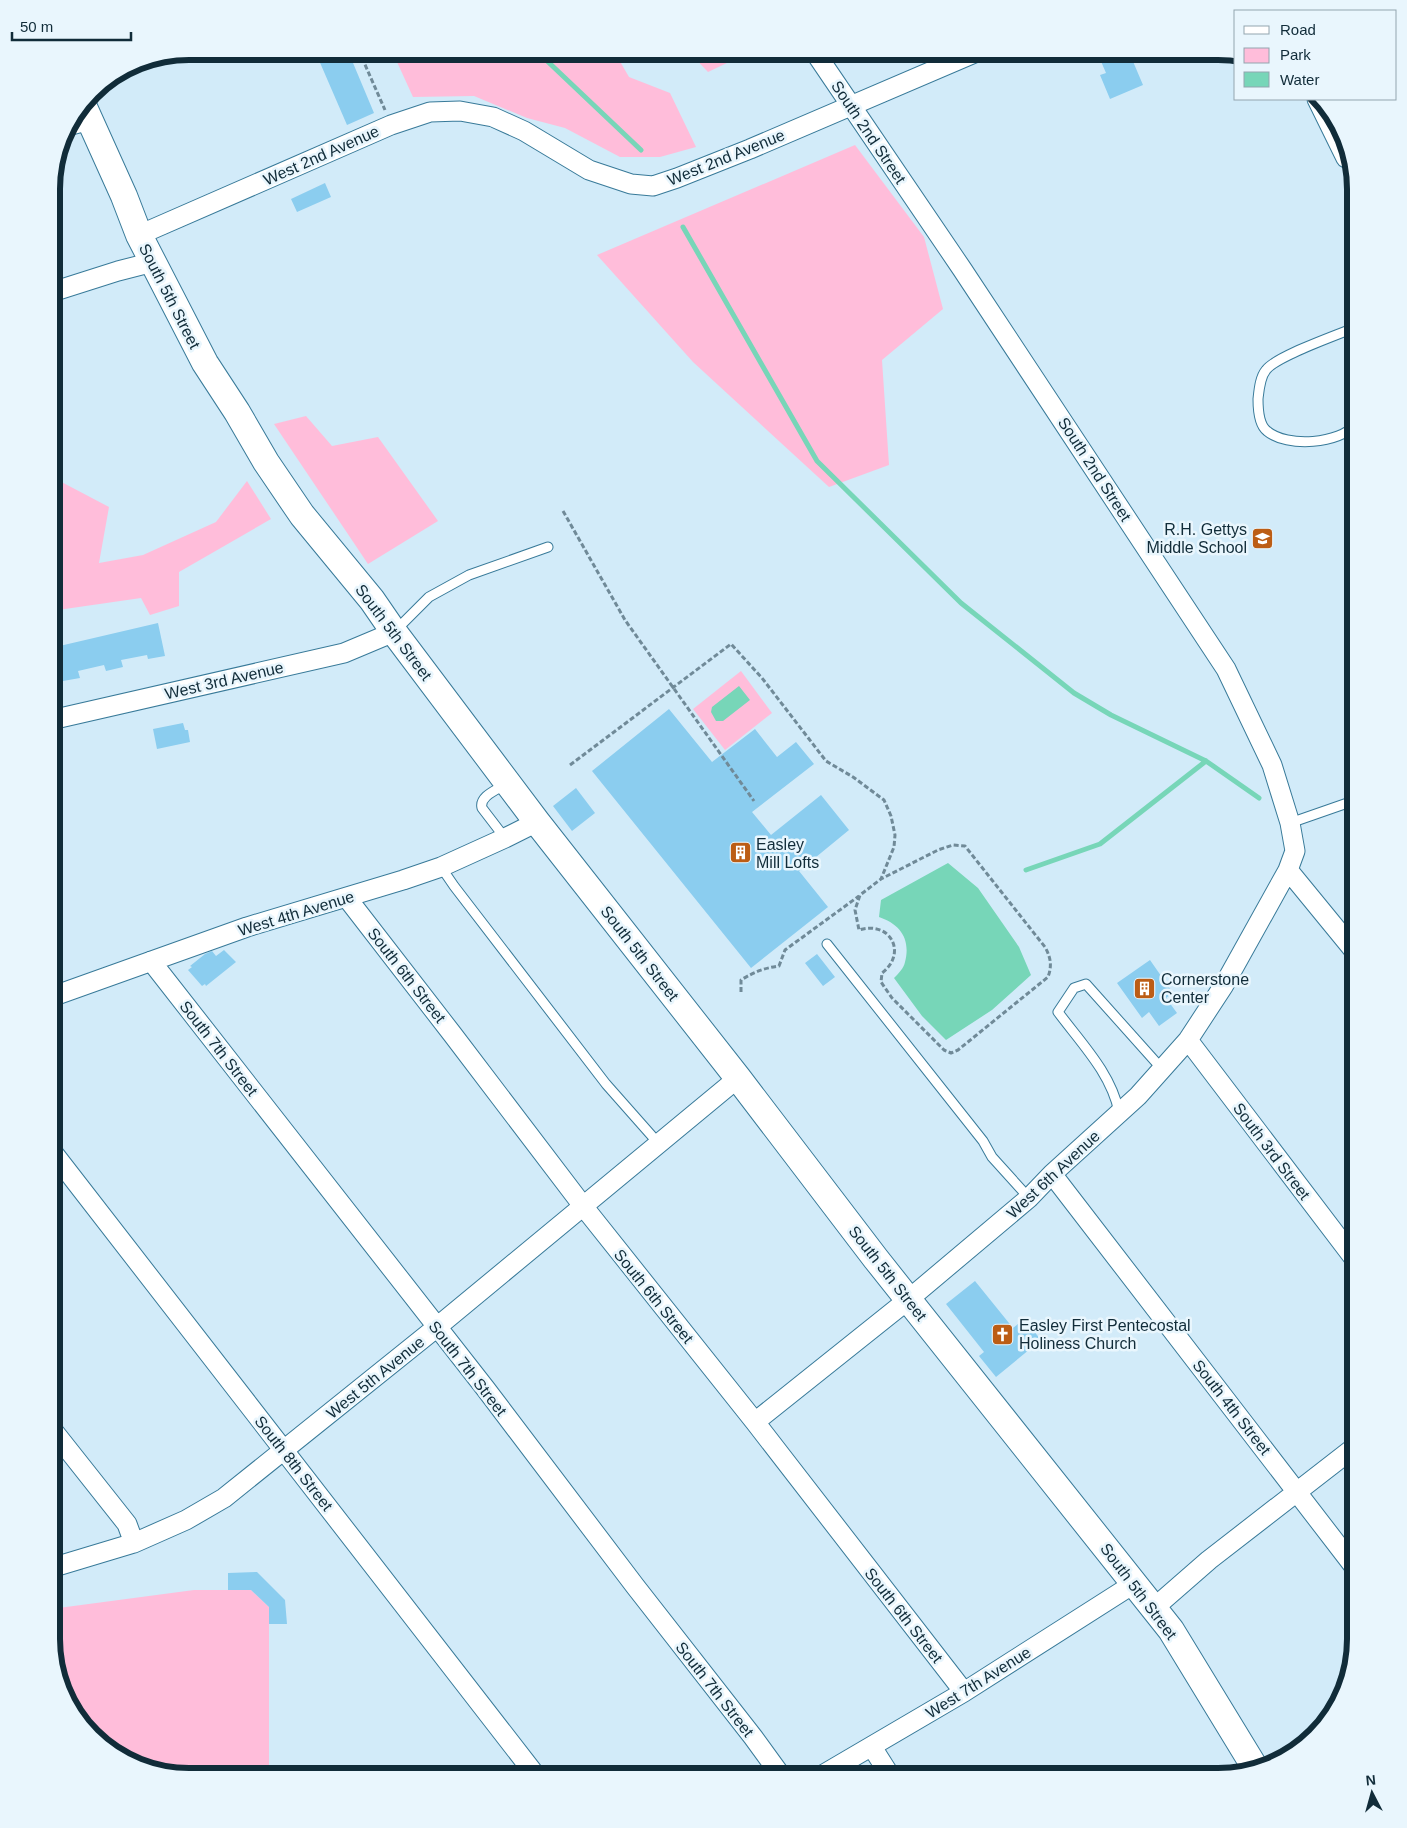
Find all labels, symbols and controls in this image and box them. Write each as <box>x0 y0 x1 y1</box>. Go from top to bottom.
scale bar <box>12 10 131 42</box>
legend <box>1234 10 1397 100</box>
text: 50 m <box>20 18 53 35</box>
text: Road <box>1280 21 1316 38</box>
text: Park <box>1280 46 1311 63</box>
text: Water <box>1280 71 1319 88</box>
street label: South 2nd Street <box>828 78 910 187</box>
street label: West 2nd Avenue <box>261 122 382 189</box>
street label: West 2nd Avenue <box>665 126 787 189</box>
street label: South 5th Street <box>136 241 204 352</box>
street label: South 2nd Street <box>1055 414 1135 525</box>
place label: R.H. Gettys Middle School <box>1147 521 1247 556</box>
school or university icon: R.H. Gettys Middle School <box>1251 526 1275 550</box>
street label: South 5th Street <box>352 581 436 684</box>
street label: West 3rd Avenue <box>163 659 285 702</box>
place label: Easley Mill Lofts <box>756 836 819 871</box>
building icon: Easley Mill Lofts <box>728 841 752 865</box>
street label: West 4th Avenue <box>236 888 356 939</box>
street label: South 5th Street <box>597 903 682 1005</box>
street label: South 6th Street <box>364 925 449 1027</box>
place label: Cornerstone Center <box>1161 971 1249 1006</box>
building icon: Cornerstone Center <box>1133 976 1157 1000</box>
street label: South 7th Street <box>176 998 261 1100</box>
street label: South 3rd Street <box>1230 1100 1314 1203</box>
street label: West 6th Avenue <box>1004 1127 1103 1222</box>
street label: South 5th Street <box>845 1223 930 1325</box>
street label: South 6th Street <box>611 1246 697 1347</box>
place label: Easley First Pentecostal Holiness Church <box>1019 1317 1191 1352</box>
street label: South 7th Street <box>425 1318 510 1420</box>
church icon: Easley First Pentecostal Holiness Church <box>991 1322 1015 1346</box>
street label: West 5th Avenue <box>323 1333 428 1422</box>
street label: South 4th Street <box>1189 1357 1274 1459</box>
street label: South 8th Street <box>251 1413 336 1515</box>
street label: South 5th Street <box>1097 1540 1181 1643</box>
street label: South 6th Street <box>861 1565 946 1667</box>
street label: South 7th Street <box>672 1639 757 1741</box>
street label: West 7th Avenue <box>923 1643 1034 1722</box>
north arrow <box>1347 1768 1397 1818</box>
text: N <box>1365 1772 1377 1789</box>

